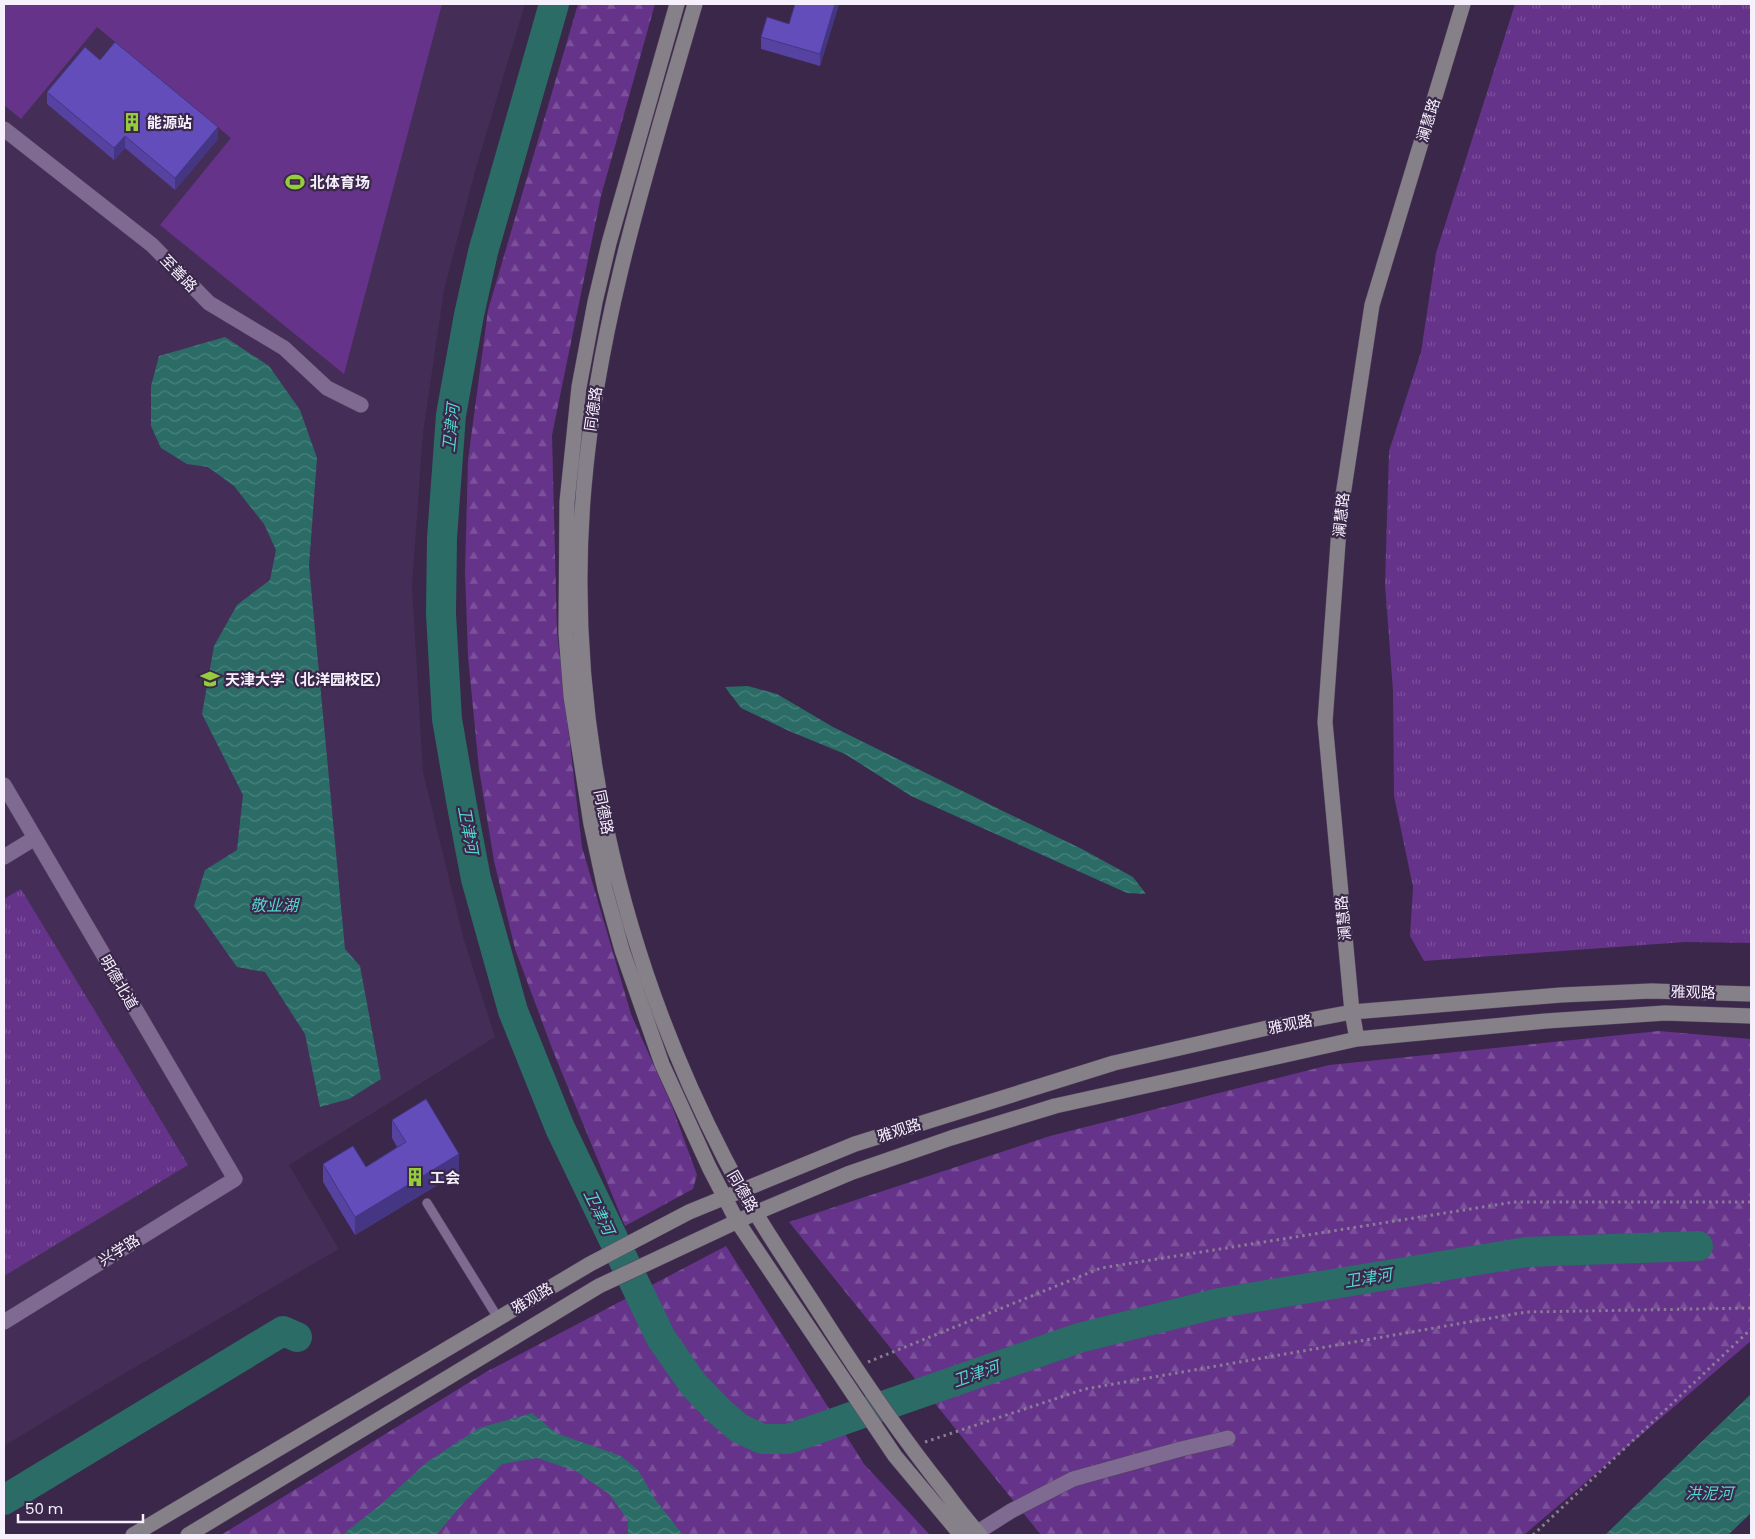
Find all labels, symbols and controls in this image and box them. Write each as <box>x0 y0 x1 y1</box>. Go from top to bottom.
street label: 澜慧路 <box>1411 95 1445 145</box>
building icon: 能源站 <box>121 111 143 133</box>
place label: 能源站 <box>147 112 192 133</box>
sports icon: 北体育场 <box>284 171 306 193</box>
place label: 北体育场 <box>310 172 370 193</box>
street label: 至善路 <box>156 250 202 296</box>
street label: 同德路 <box>579 385 607 433</box>
water label: 卫津河 <box>437 400 465 453</box>
street label: 澜慧路 <box>1328 492 1354 538</box>
school or university icon: 天津大学（北洋园校区） <box>199 668 221 690</box>
place label: 天津大学（北洋园校区） <box>225 669 390 690</box>
street label: 同德路 <box>589 788 619 836</box>
water label: 卫津河 <box>453 804 484 859</box>
water label: 敬业湖 <box>250 894 301 917</box>
street label: 澜慧路 <box>1331 895 1355 941</box>
street label: 明德北道 <box>95 951 143 1013</box>
street label: 雅观路 <box>1670 981 1716 1003</box>
street label: 雅观路 <box>1266 1009 1314 1039</box>
street label: 雅观路 <box>874 1113 924 1147</box>
building icon: 工会 <box>404 1166 426 1188</box>
street label: 同德路 <box>723 1166 763 1216</box>
place label: 工会 <box>430 1167 460 1188</box>
water label: 卫津河 <box>578 1185 621 1241</box>
street label: 兴学路 <box>94 1229 144 1271</box>
water label: 卫津河 <box>1342 1262 1396 1293</box>
street label: 雅观路 <box>507 1277 557 1319</box>
water label: 卫津河 <box>950 1354 1005 1393</box>
water label: 洪泥河 <box>1685 1482 1736 1505</box>
scale bar <box>18 1492 142 1524</box>
text: 50 m <box>25 1498 63 1519</box>

